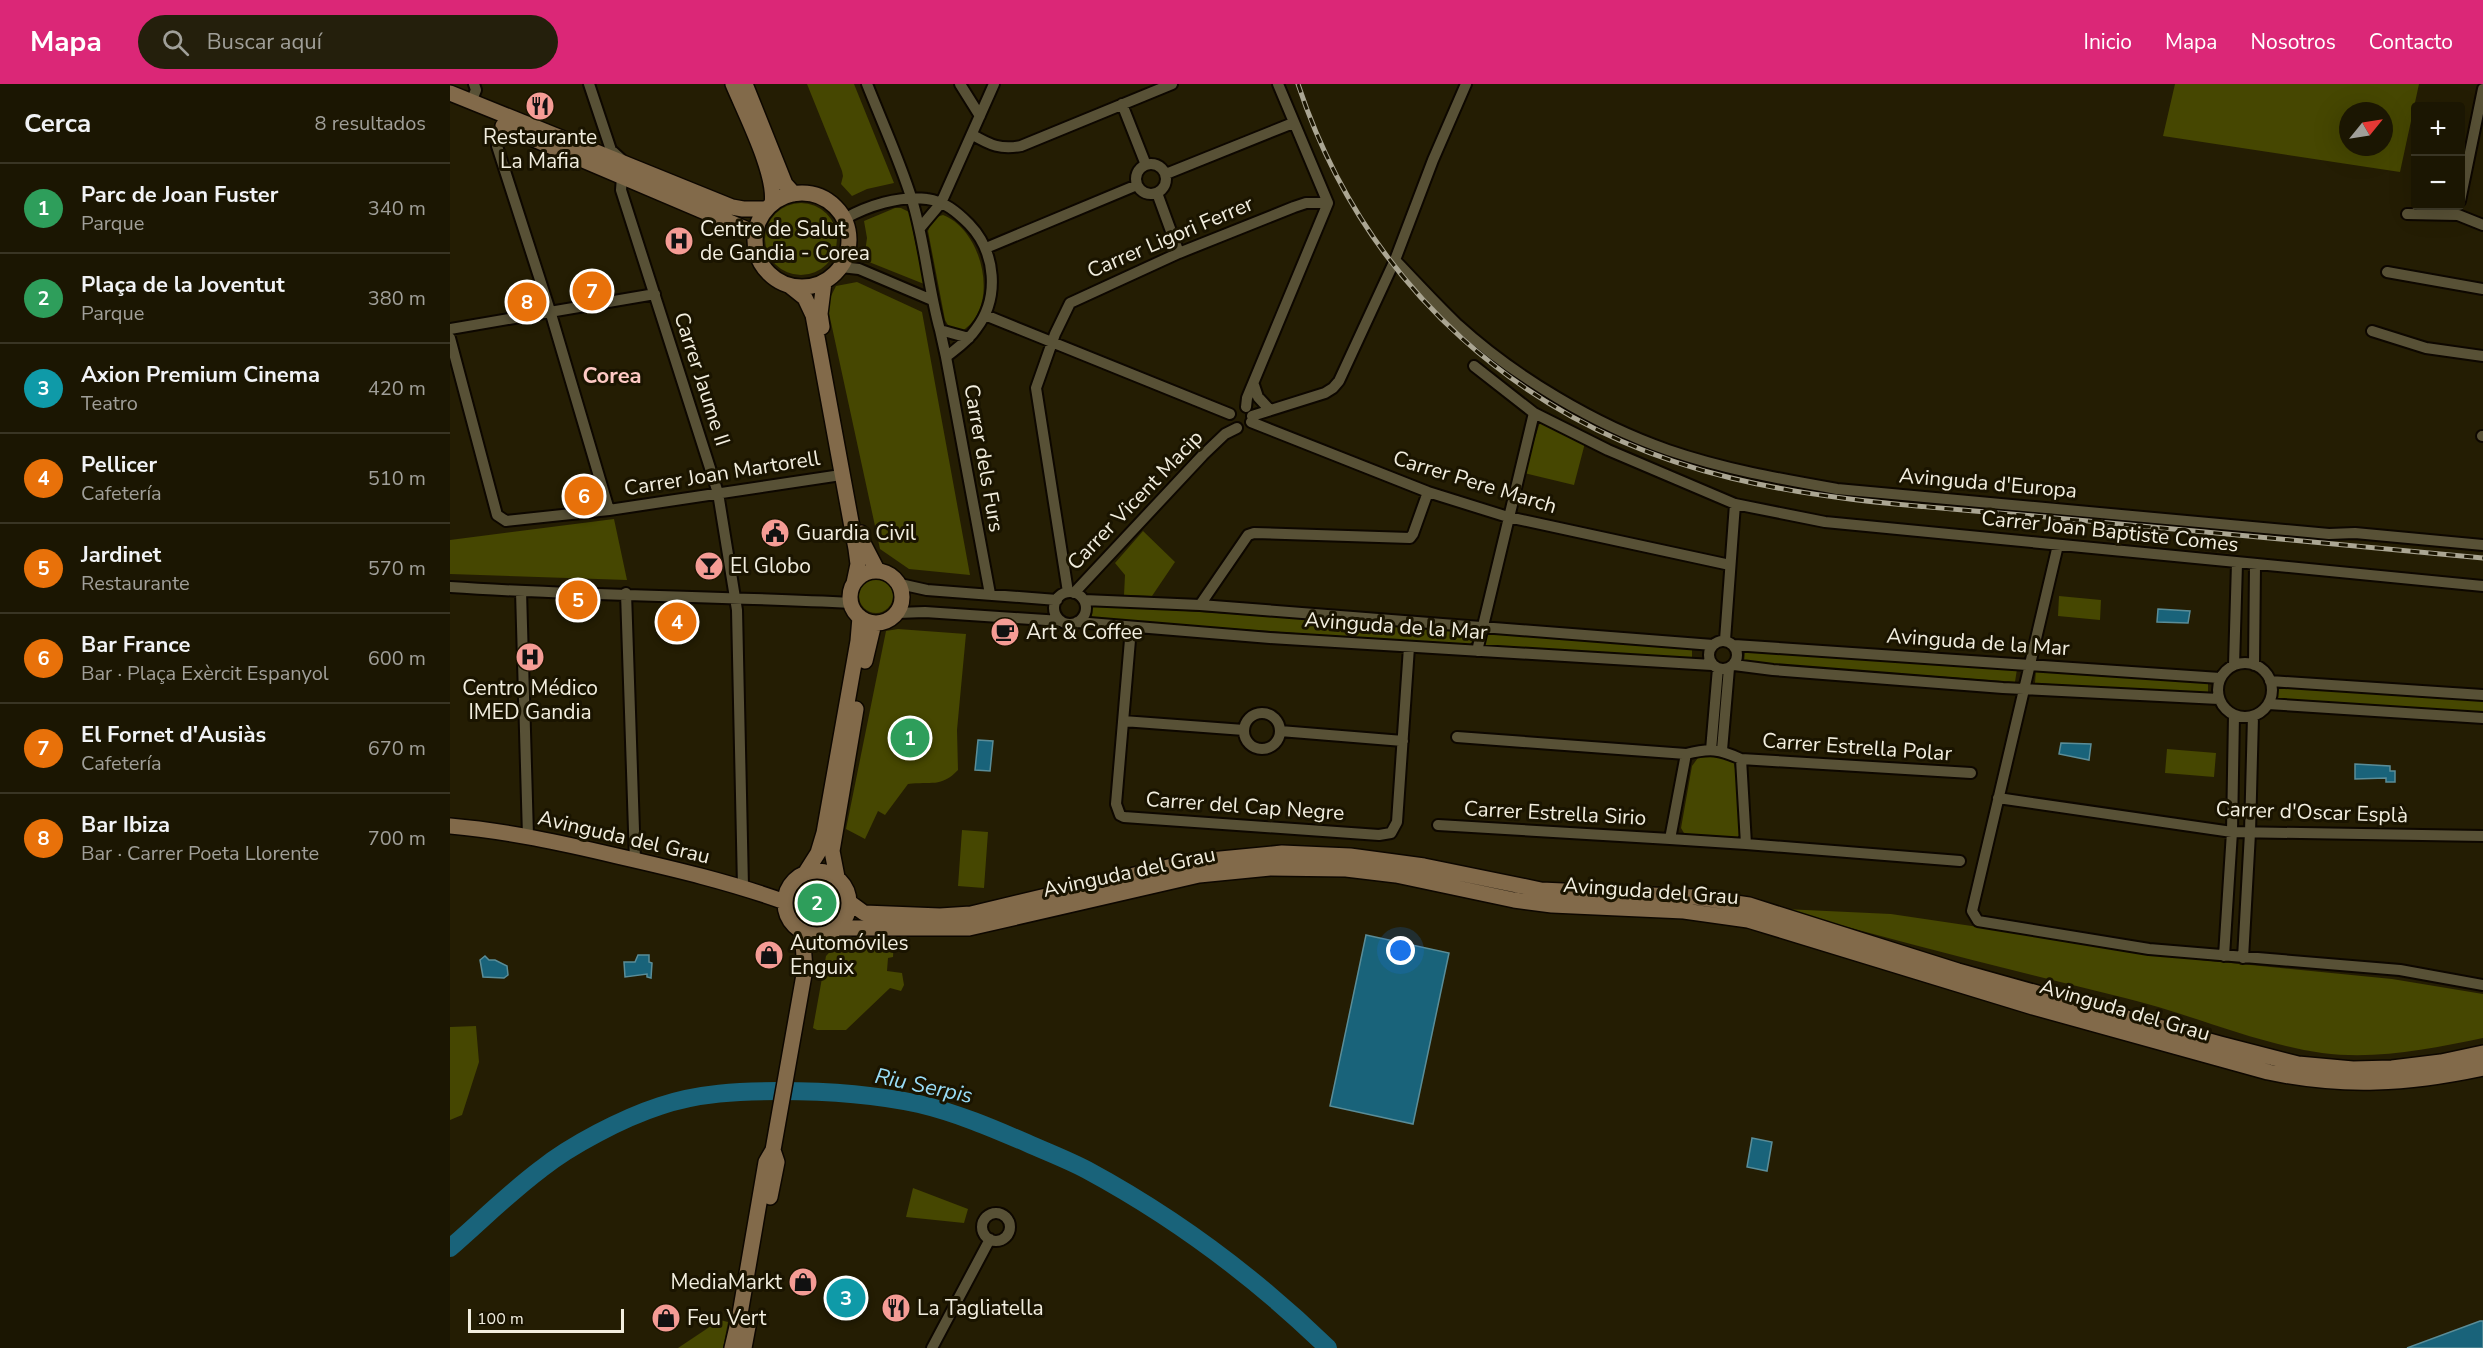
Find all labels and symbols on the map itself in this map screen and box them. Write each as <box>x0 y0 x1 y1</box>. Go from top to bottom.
restaurant icon: Restaurante La Mafia <box>524 90 556 122</box>
north arrow <box>2339 102 2393 156</box>
place label: Restaurante La Mafia <box>483 123 597 175</box>
street label: Carrer Ligori Ferrer <box>1083 189 1258 285</box>
place label: Centre de Salut de Gandia - Corea <box>700 215 870 267</box>
hospital icon: Centre de Salut de Gandia - Corea <box>663 225 695 257</box>
pin: 7 <box>572 268 612 314</box>
pin: 8 <box>508 280 547 324</box>
street label: Carrer Jaume II <box>667 309 737 449</box>
district label: Corea <box>582 361 642 391</box>
street label: Carrer dels Furs <box>957 382 1011 534</box>
street label: Carrer Vicent Macip <box>1061 424 1209 576</box>
street label: Carrer Joan Martorell <box>622 444 823 502</box>
street label: Carrer Pere March <box>1390 444 1560 520</box>
street label: Avinguda d'Europa <box>1898 461 2078 505</box>
pin: 6 <box>564 474 604 518</box>
street label: Carrer Joan Baptiste Comes <box>1980 504 2240 558</box>
public building icon: Guardia Civil <box>759 517 791 549</box>
place label: Guardia Civil <box>796 519 917 547</box>
bar icon: El Globo <box>693 550 725 582</box>
place label: El Globo <box>730 552 811 580</box>
pin: 5 <box>558 578 598 622</box>
pin: 4 <box>658 600 696 644</box>
street label: Avinguda de la Mar <box>1304 606 1489 646</box>
cafe icon: Art & Coffee <box>989 616 1021 648</box>
place label: Art & Coffee <box>1026 618 1143 646</box>
street label: Avinguda de la Mar <box>1886 622 2071 662</box>
hospital icon: Centro Médico IMED Gandia <box>514 641 546 673</box>
place label: Centro Médico IMED Gandia <box>462 674 598 726</box>
pin: 1 <box>890 716 930 760</box>
street label: Carrer Estrella Polar <box>1761 726 1953 768</box>
street label: Carrer del Cap Negre <box>1145 785 1345 827</box>
street label: Carrer Estrella Sirio <box>1463 794 1647 832</box>
street label: Carrer d'Oscar Esplà <box>2215 795 2409 829</box>
street label: Avinguda del Grau <box>535 804 713 870</box>
street label: Avinguda del Grau <box>1040 840 1218 904</box>
street label: Avinguda del Grau <box>1562 871 1740 911</box>
pin: 2 <box>798 880 836 926</box>
place label: Automóviles Enguix <box>790 929 909 981</box>
your location <box>1386 936 1415 965</box>
shop icon: Automóviles Enguix <box>753 939 785 971</box>
street label: Avinguda del Grau <box>2037 972 2213 1048</box>
water label: Riu Serpis <box>872 1061 976 1111</box>
shop icon: MediaMarkt <box>787 1266 819 1298</box>
place label: MediaMarkt <box>670 1268 783 1296</box>
pin: 3 <box>826 1276 866 1320</box>
restaurant icon: La Tagliatella <box>880 1292 912 1324</box>
place label: La Tagliatella <box>917 1294 1044 1322</box>
shop icon: Feu Vert <box>650 1302 682 1334</box>
place label: Feu Vert <box>687 1304 767 1332</box>
scale bar <box>468 1306 624 1334</box>

